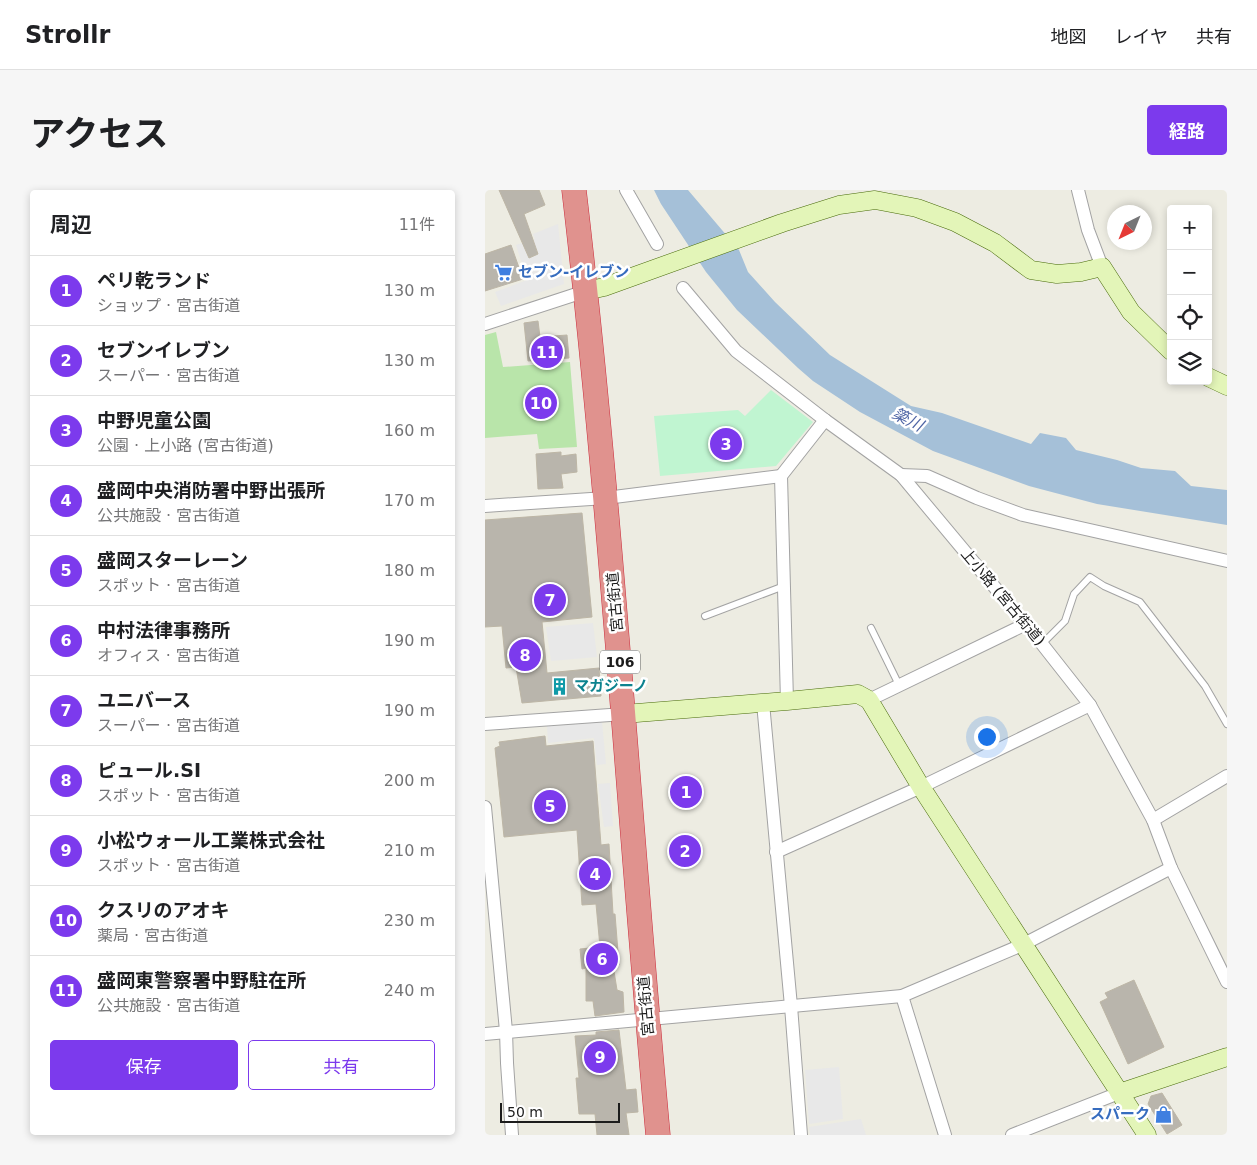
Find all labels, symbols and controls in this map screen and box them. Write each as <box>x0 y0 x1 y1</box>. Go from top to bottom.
text: Strollr <box>25 21 110 49</box>
text: 地図 <box>1051 26 1087 47</box>
text: レイヤ <box>1115 26 1168 47</box>
text: 共有 <box>1196 26 1232 47</box>
button: 経路 <box>1147 105 1227 155</box>
text: アクセス <box>30 114 168 154</box>
north arrow <box>1107 205 1152 250</box>
map controls <box>1167 205 1212 385</box>
button: + <box>1167 205 1212 250</box>
text: 周辺 <box>50 213 92 237</box>
text: 11件 <box>399 215 435 234</box>
button: − <box>1167 250 1212 295</box>
supermarket icon: セブン-イレブン <box>494 262 514 282</box>
place label: セブン-イレブン <box>518 263 629 281</box>
text: ペリ乾ランド <box>97 269 211 291</box>
text: 1 <box>60 281 72 300</box>
text: 130 m <box>384 281 435 300</box>
button: locate <box>1167 295 1212 340</box>
text: ショップ · 宮古街道 <box>97 296 240 315</box>
pin: 11 <box>531 333 563 371</box>
text: セブンイレブン <box>97 339 230 361</box>
button: layers <box>1167 340 1212 385</box>
text: 2 <box>60 351 72 370</box>
text: 130 m <box>384 351 435 370</box>
text: スーパー · 宮古街道 <box>97 366 240 385</box>
pin: 10 <box>525 384 557 422</box>
water label: 簗川 <box>889 404 928 436</box>
text: 中野児童公園 <box>97 409 211 431</box>
text: 3 <box>60 421 72 440</box>
text: 160 m <box>384 421 435 440</box>
pin: 3 <box>710 425 742 463</box>
text: 公園 · 上小路 (宮古街道) <box>97 436 274 455</box>
text: 盛岡中央消防署中野出張所 <box>97 479 325 501</box>
text: 4 <box>60 491 72 510</box>
text: 170 m <box>384 491 435 510</box>
text: 公共施設 · 宮古街道 <box>97 506 240 525</box>
street label: 上小路 (宮古街道) <box>957 545 1049 649</box>
text: 盛岡スターレーン <box>97 549 248 571</box>
text: 5 <box>60 561 72 580</box>
text: 180 m <box>384 561 435 580</box>
street label: 宮古街道 <box>603 571 627 633</box>
text: スポット · 宮古街道 <box>97 576 240 595</box>
pin: 7 <box>534 581 566 619</box>
text: 中村法律事務所 <box>97 619 230 641</box>
text: 6 <box>60 631 72 650</box>
text: 190 m <box>384 631 435 650</box>
pin: 8 <box>509 636 541 674</box>
text: オフィス · 宮古街道 <box>97 646 240 665</box>
road number: 106 <box>600 651 640 674</box>
building icon: マガジーノ <box>550 676 570 696</box>
place label: マガジーノ <box>574 677 648 695</box>
text: ユニバース <box>97 689 191 711</box>
text: 7 <box>60 701 72 720</box>
text: 190 m <box>384 701 435 720</box>
text: スーパー · 宮古街道 <box>97 716 240 735</box>
your location <box>974 724 1000 750</box>
text: ピュール.SI <box>97 759 201 781</box>
text: 8 <box>60 771 72 790</box>
text: 200 m <box>384 771 435 790</box>
pin: 1 <box>670 773 702 811</box>
text: スポット · 宮古街道 <box>97 786 240 805</box>
pin: 5 <box>534 787 566 825</box>
text: 小松ウォール工業株式会社 <box>97 829 325 851</box>
pin: 2 <box>669 832 701 870</box>
text: 9 <box>60 841 72 860</box>
text: 210 m <box>384 841 435 860</box>
pin: 4 <box>579 855 611 893</box>
text: スポット · 宮古街道 <box>97 856 240 875</box>
text: クスリのアオキ <box>97 899 229 921</box>
text: 10 <box>55 911 77 930</box>
text: 230 m <box>384 911 435 930</box>
text: 薬局 · 宮古街道 <box>97 926 208 945</box>
pin: 6 <box>586 940 618 978</box>
text: 盛岡東警察署中野駐在所 <box>97 969 306 991</box>
street label: 宮古街道 <box>634 975 658 1037</box>
text: 11 <box>55 981 77 1000</box>
text: 240 m <box>384 981 435 1000</box>
text: 公共施設 · 宮古街道 <box>97 996 240 1015</box>
pin: 9 <box>584 1038 616 1076</box>
button: 保存 <box>50 1040 238 1090</box>
button: 共有 <box>248 1040 435 1090</box>
scale bar <box>500 1100 620 1123</box>
text: 50 m <box>507 1104 543 1120</box>
shop icon: スパーク <box>1154 1104 1174 1124</box>
place label: スパーク <box>1090 1105 1150 1123</box>

